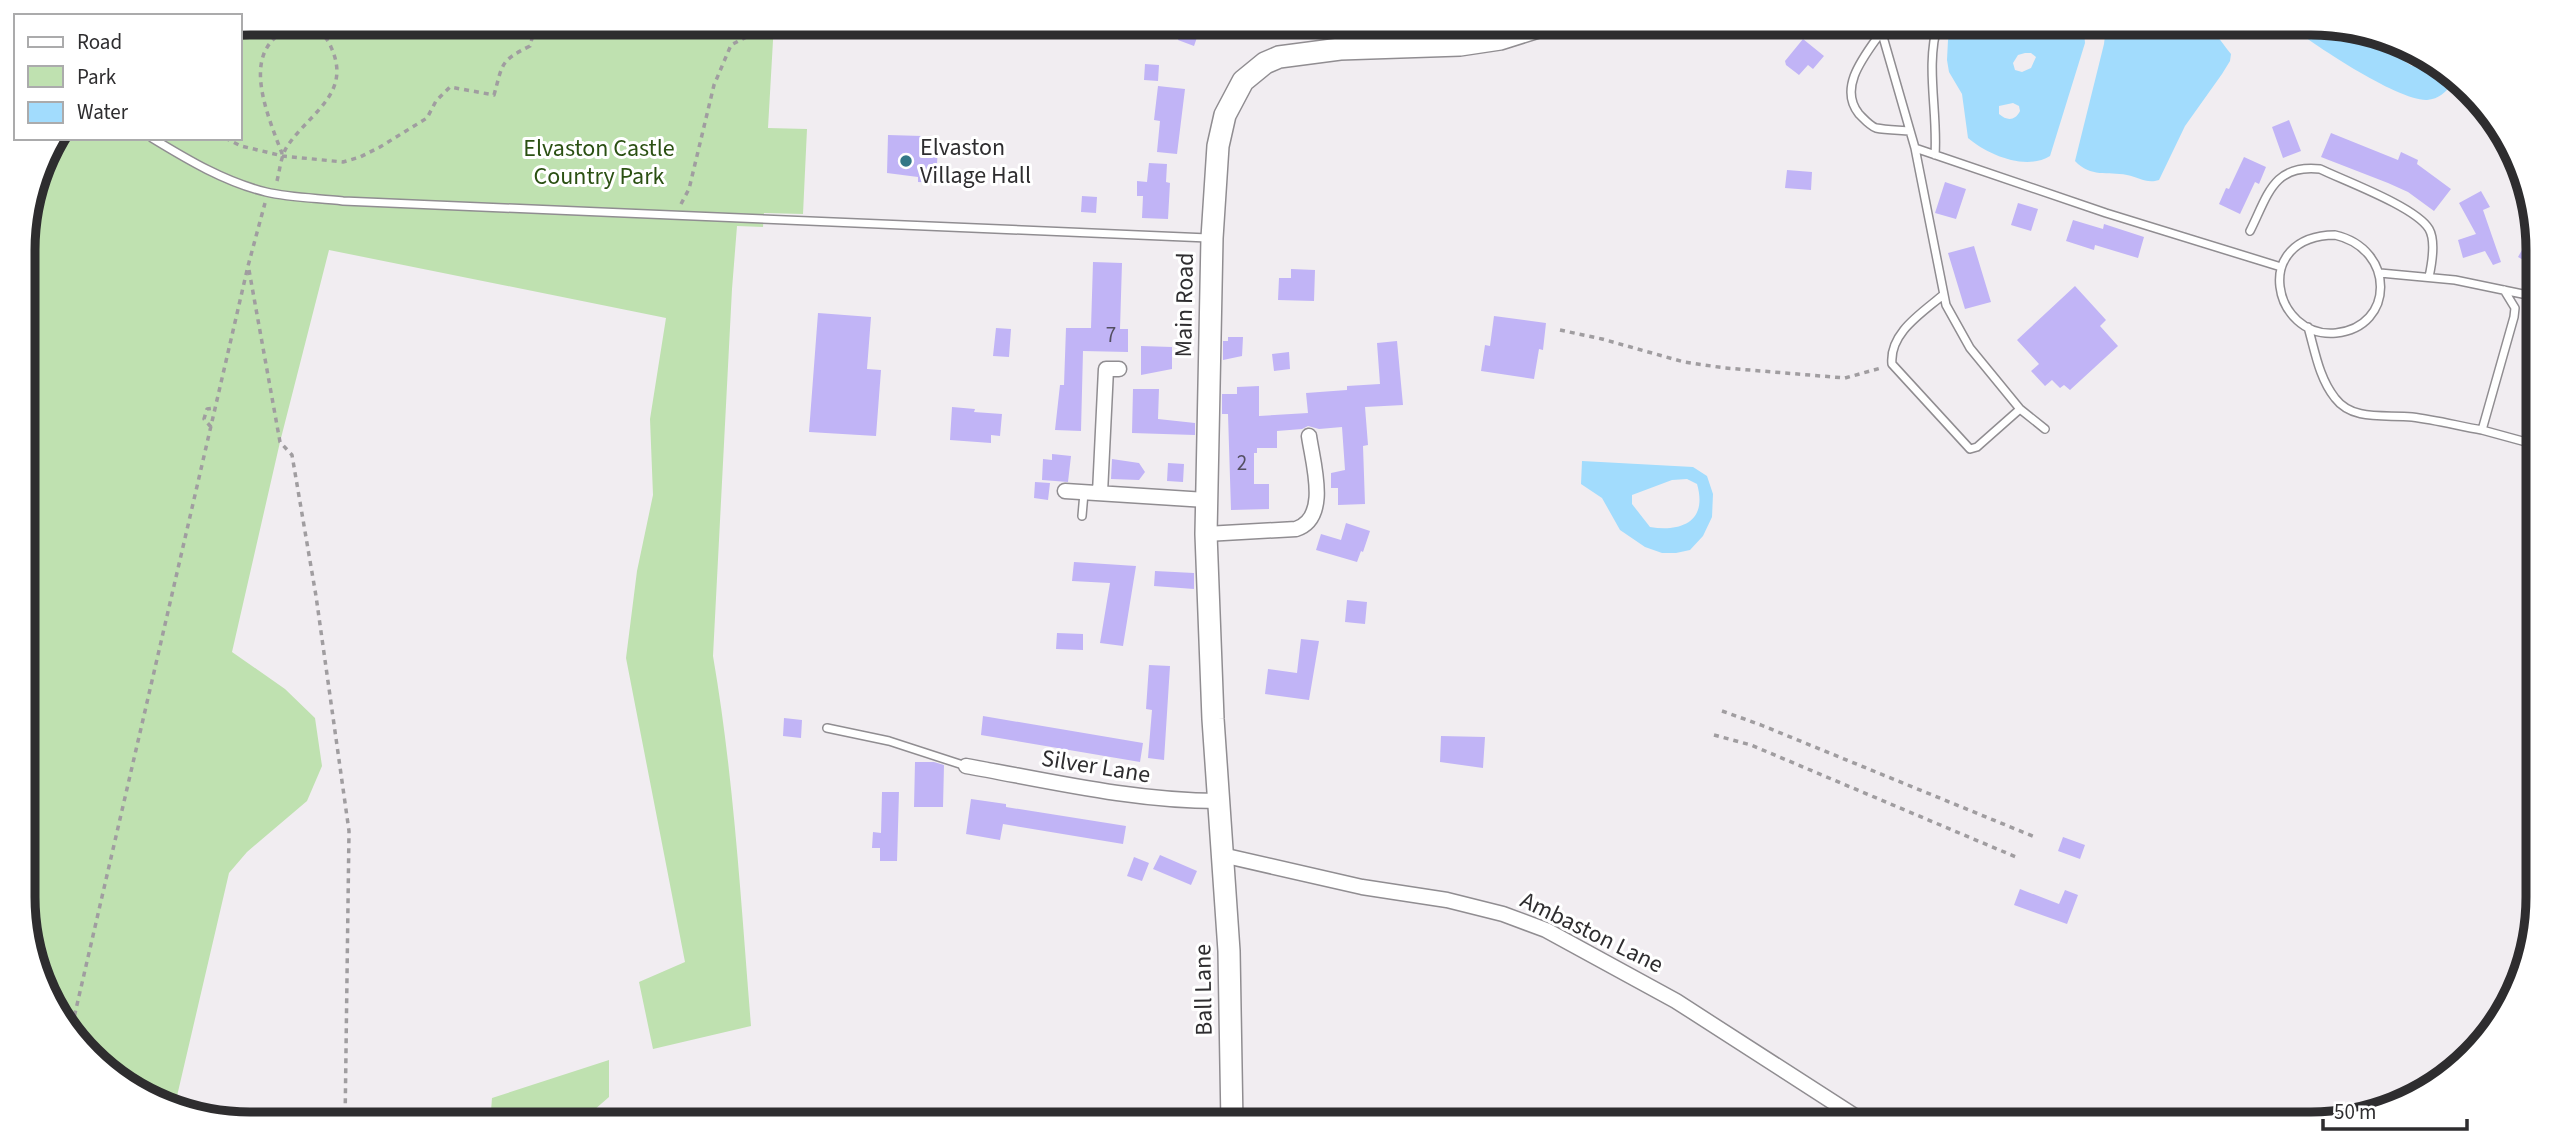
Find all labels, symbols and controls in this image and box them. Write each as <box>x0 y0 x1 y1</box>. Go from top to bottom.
legend <box>14 14 242 140</box>
text: Road <box>77 27 122 57</box>
text: Park <box>77 62 117 92</box>
text: Water <box>77 97 129 127</box>
place label: Elvaston Village Hall <box>920 130 1031 193</box>
park label: Elvaston Castle Country Park <box>523 131 675 194</box>
marker: Elvaston Village Hall <box>898 153 914 169</box>
street label: Main Road <box>1166 252 1203 358</box>
house number: 7 <box>1106 320 1116 350</box>
house number: 2 <box>1237 448 1247 478</box>
street label: Silver Lane <box>1039 741 1153 792</box>
street label: Ambaston Lane <box>1514 883 1669 982</box>
street label: Ball Lane <box>1185 944 1222 1036</box>
scale bar <box>2323 1088 2466 1132</box>
text: 50 m <box>2334 1097 2376 1127</box>

